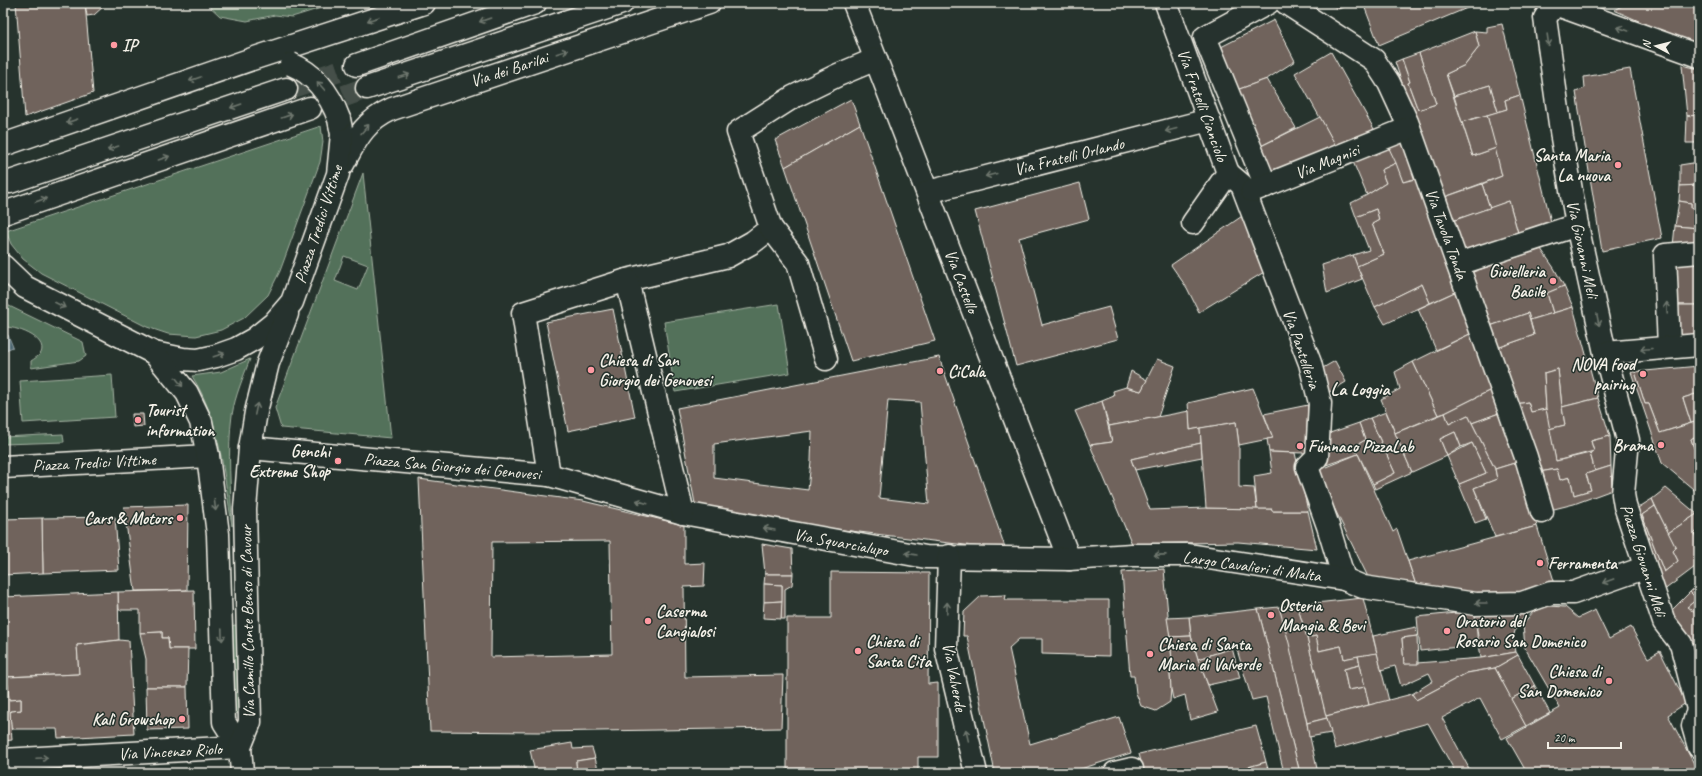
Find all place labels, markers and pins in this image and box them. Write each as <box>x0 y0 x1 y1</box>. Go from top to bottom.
place label: IP <box>122 35 140 56</box>
marker: IP <box>109 40 119 50</box>
place label: Santa Maria La nuova <box>1534 145 1612 186</box>
marker: Santa Maria La nuova <box>1613 160 1623 170</box>
place label: Gioielleria Bacile <box>1489 261 1546 302</box>
marker: Gioielleria Bacile <box>1548 276 1558 286</box>
place label: Chiesa di San Giorgio dei Genovesi <box>599 350 714 391</box>
place label: NOVA food pairing <box>1571 354 1638 395</box>
place label: CiCala <box>948 361 987 382</box>
marker: Chiesa di San Giorgio dei Genovesi <box>586 365 596 375</box>
marker: CiCala <box>935 366 945 376</box>
marker: NOVA food pairing <box>1638 369 1648 379</box>
place label: Tourist information <box>146 400 215 441</box>
marker: Tourist information <box>133 415 143 425</box>
place label: Brama <box>1613 435 1655 456</box>
place label: Fúnnaco PizzaLab <box>1308 436 1415 457</box>
marker: Brama <box>1656 440 1666 450</box>
place label: Genchi Extreme Shop <box>249 441 333 482</box>
marker: Fúnnaco PizzaLab <box>1295 441 1305 451</box>
marker: Genchi Extreme Shop <box>333 456 343 466</box>
place label: Cars & Motors <box>84 508 174 529</box>
marker: Cars & Motors <box>175 513 185 523</box>
place label: Ferramenta <box>1548 553 1618 574</box>
marker: Ferramenta <box>1535 558 1545 568</box>
place label: Osteria Mangia & Bevi <box>1279 595 1367 636</box>
place label: Caserma Cangialosi <box>656 601 717 642</box>
marker: Osteria Mangia & Bevi <box>1266 610 1276 620</box>
place label: Oratorio del Rosario San Domenico <box>1455 611 1587 652</box>
marker: Caserma Cangialosi <box>643 616 653 626</box>
marker: Oratorio del Rosario San Domenico <box>1442 626 1452 636</box>
place label: Chiesa di Santa Cita <box>866 631 933 672</box>
place label: Chiesa di Santa Maria di Valverde <box>1158 634 1263 675</box>
marker: Chiesa di Santa Cita <box>853 646 863 656</box>
marker: Chiesa di Santa Maria di Valverde <box>1145 649 1155 659</box>
place label: Chiesa di San Domenico <box>1518 661 1604 702</box>
marker: Chiesa di San Domenico <box>1604 676 1614 686</box>
place label: Kalì Growshop <box>92 709 176 730</box>
marker: Kalì Growshop <box>177 714 187 724</box>

